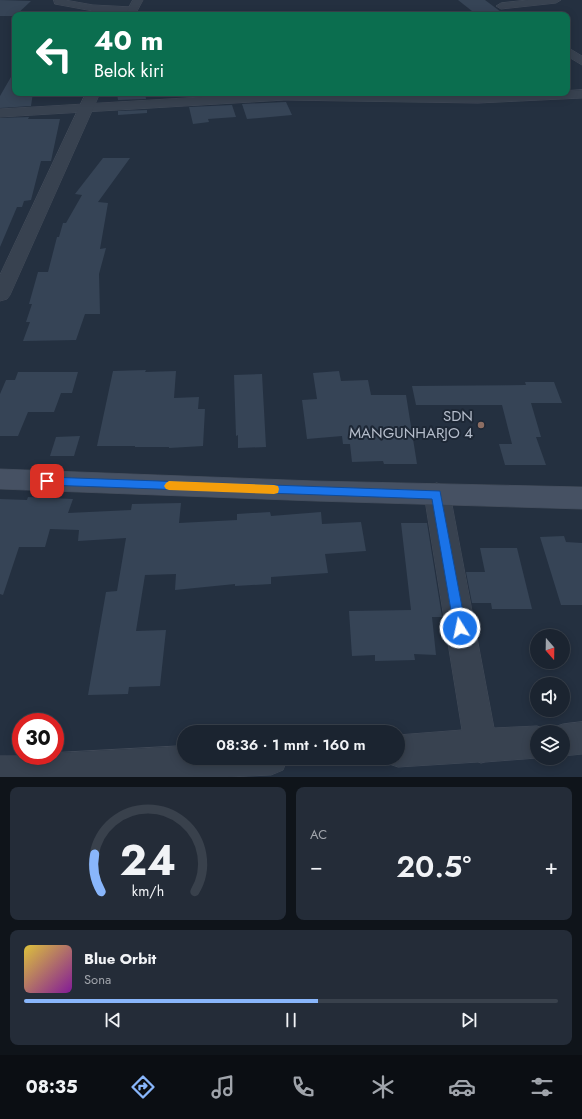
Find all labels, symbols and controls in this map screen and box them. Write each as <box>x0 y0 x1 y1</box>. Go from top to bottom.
text: 40 m <box>94 20 163 61</box>
icon: left <box>28 28 80 80</box>
text: Belok kiri <box>94 58 164 84</box>
place label: SDN MANGUNHARJO 4 <box>349 405 473 444</box>
marker: SDN MANGUNHARJO 4 <box>476 420 486 430</box>
pin <box>30 464 64 498</box>
icon: arrive <box>36 470 58 492</box>
position arrow <box>439 607 481 649</box>
north arrow <box>530 629 570 669</box>
map controls <box>530 629 570 765</box>
button: sound <box>530 677 570 717</box>
speed limit sign: 30 <box>12 713 64 765</box>
button: layers <box>530 725 570 765</box>
text: 08:36 · 1 mnt · 160 m <box>216 734 366 756</box>
text: AC <box>310 825 327 844</box>
text: 24 <box>120 829 176 890</box>
text: 20.5° <box>396 845 471 888</box>
text: − <box>310 850 323 882</box>
text: + <box>544 850 558 882</box>
text: km/h <box>132 880 164 900</box>
text: Blue Orbit <box>84 948 156 970</box>
text: Sona <box>84 970 111 989</box>
icon: previous <box>102 1009 124 1031</box>
icon: pause <box>280 1009 302 1031</box>
icon: next <box>458 1009 480 1031</box>
icon: directions <box>129 1073 157 1101</box>
icon: music <box>209 1073 237 1101</box>
icon: phone <box>289 1073 317 1101</box>
icon: climate <box>369 1073 397 1101</box>
icon: car <box>448 1073 476 1101</box>
icon: filters <box>528 1073 556 1101</box>
text: 08:35 <box>26 1074 78 1100</box>

